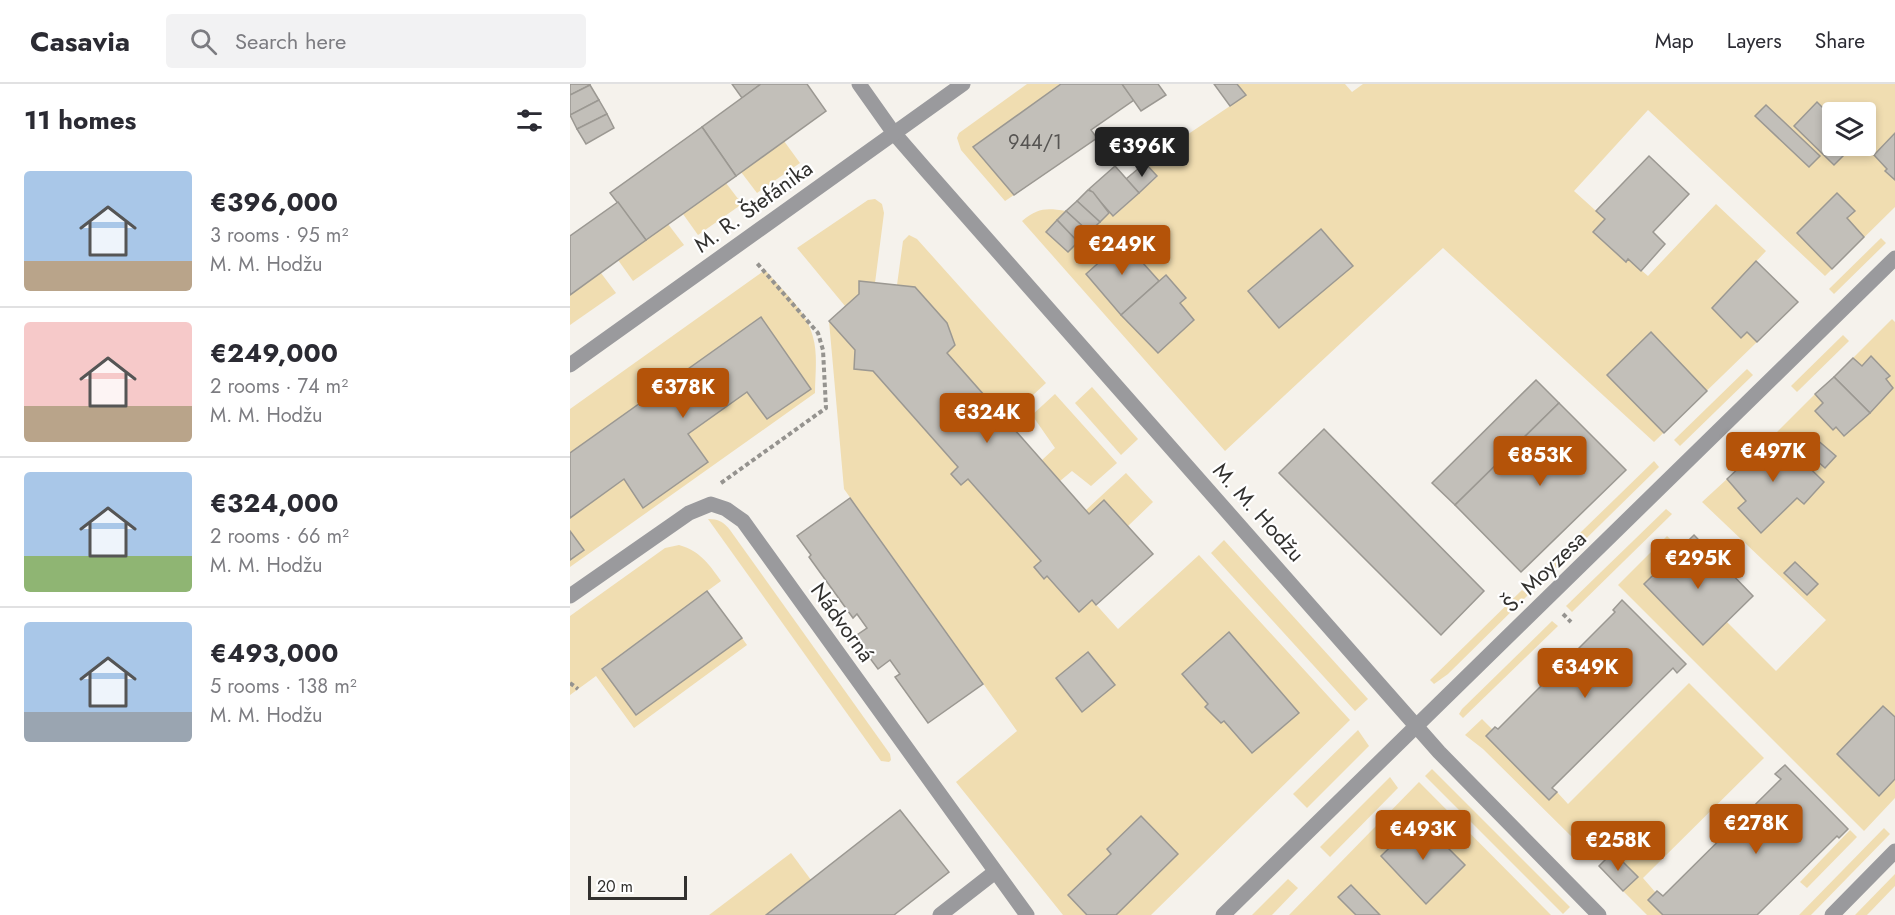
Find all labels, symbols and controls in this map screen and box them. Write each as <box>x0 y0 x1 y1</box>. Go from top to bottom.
search box <box>166 14 586 68</box>
text: Casavia <box>30 21 130 62</box>
icon: search <box>187 25 220 58</box>
text: Search here <box>235 25 346 57</box>
text: Map <box>1655 26 1694 56</box>
text: Layers <box>1727 26 1782 56</box>
text: Share <box>1815 26 1865 56</box>
text: 11 homes <box>24 101 136 139</box>
map controls <box>1822 102 1876 156</box>
button: layers <box>1822 102 1876 156</box>
icon: filters <box>513 104 546 137</box>
pin: €396K <box>1100 127 1184 178</box>
house number: 944/1 <box>1008 128 1062 157</box>
text: €396K <box>1109 132 1175 161</box>
street label: M. R. Štefánika <box>687 152 819 260</box>
text: €396,000 <box>210 183 338 221</box>
icon: home <box>72 195 144 267</box>
text: 3 rooms · 95 m² <box>210 221 348 250</box>
pin: €249K <box>1080 225 1164 276</box>
text: €249K <box>1088 230 1156 259</box>
text: M. M. Hodžu <box>210 250 323 279</box>
text: €249,000 <box>210 334 338 372</box>
icon: home <box>72 346 144 418</box>
pin: €378K <box>641 368 725 419</box>
text: 2 rooms · 74 m² <box>210 372 348 401</box>
text: €378K <box>651 373 715 402</box>
pin: €324K <box>945 393 1029 444</box>
text: €324K <box>954 398 1020 427</box>
text: M. M. Hodžu <box>210 401 323 430</box>
pin: €497K <box>1731 432 1815 483</box>
pin: €853K <box>1498 436 1582 487</box>
text: €497K <box>1740 437 1806 466</box>
text: €853K <box>1508 441 1572 470</box>
street label: M. M. Hodžu <box>1206 455 1312 569</box>
text: €324,000 <box>210 484 338 522</box>
icon: home <box>72 496 144 568</box>
text: 2 rooms · 66 m² <box>210 522 349 551</box>
street label: Š. Moyzesa <box>1495 523 1593 619</box>
pin: €295K <box>1656 539 1740 590</box>
text: €295K <box>1665 544 1731 573</box>
text: M. M. Hodžu <box>210 551 323 580</box>
street label: Nádvorná <box>803 576 883 668</box>
text: €493,000 <box>210 634 338 672</box>
icon: home <box>72 646 144 718</box>
pin: €349K <box>1543 648 1627 699</box>
text: €349K <box>1552 653 1618 682</box>
text: 5 rooms · 138 m² <box>210 672 357 701</box>
text: M. M. Hodžu <box>210 701 323 730</box>
pin: €278K <box>1714 804 1798 855</box>
text: €278K <box>1724 809 1788 838</box>
pin: €493K <box>1381 810 1465 861</box>
text: €493K <box>1390 815 1456 844</box>
pin: €258K <box>1576 821 1660 872</box>
text: €258K <box>1585 826 1651 855</box>
scale bar <box>588 873 687 900</box>
text: 20 m <box>597 875 633 898</box>

